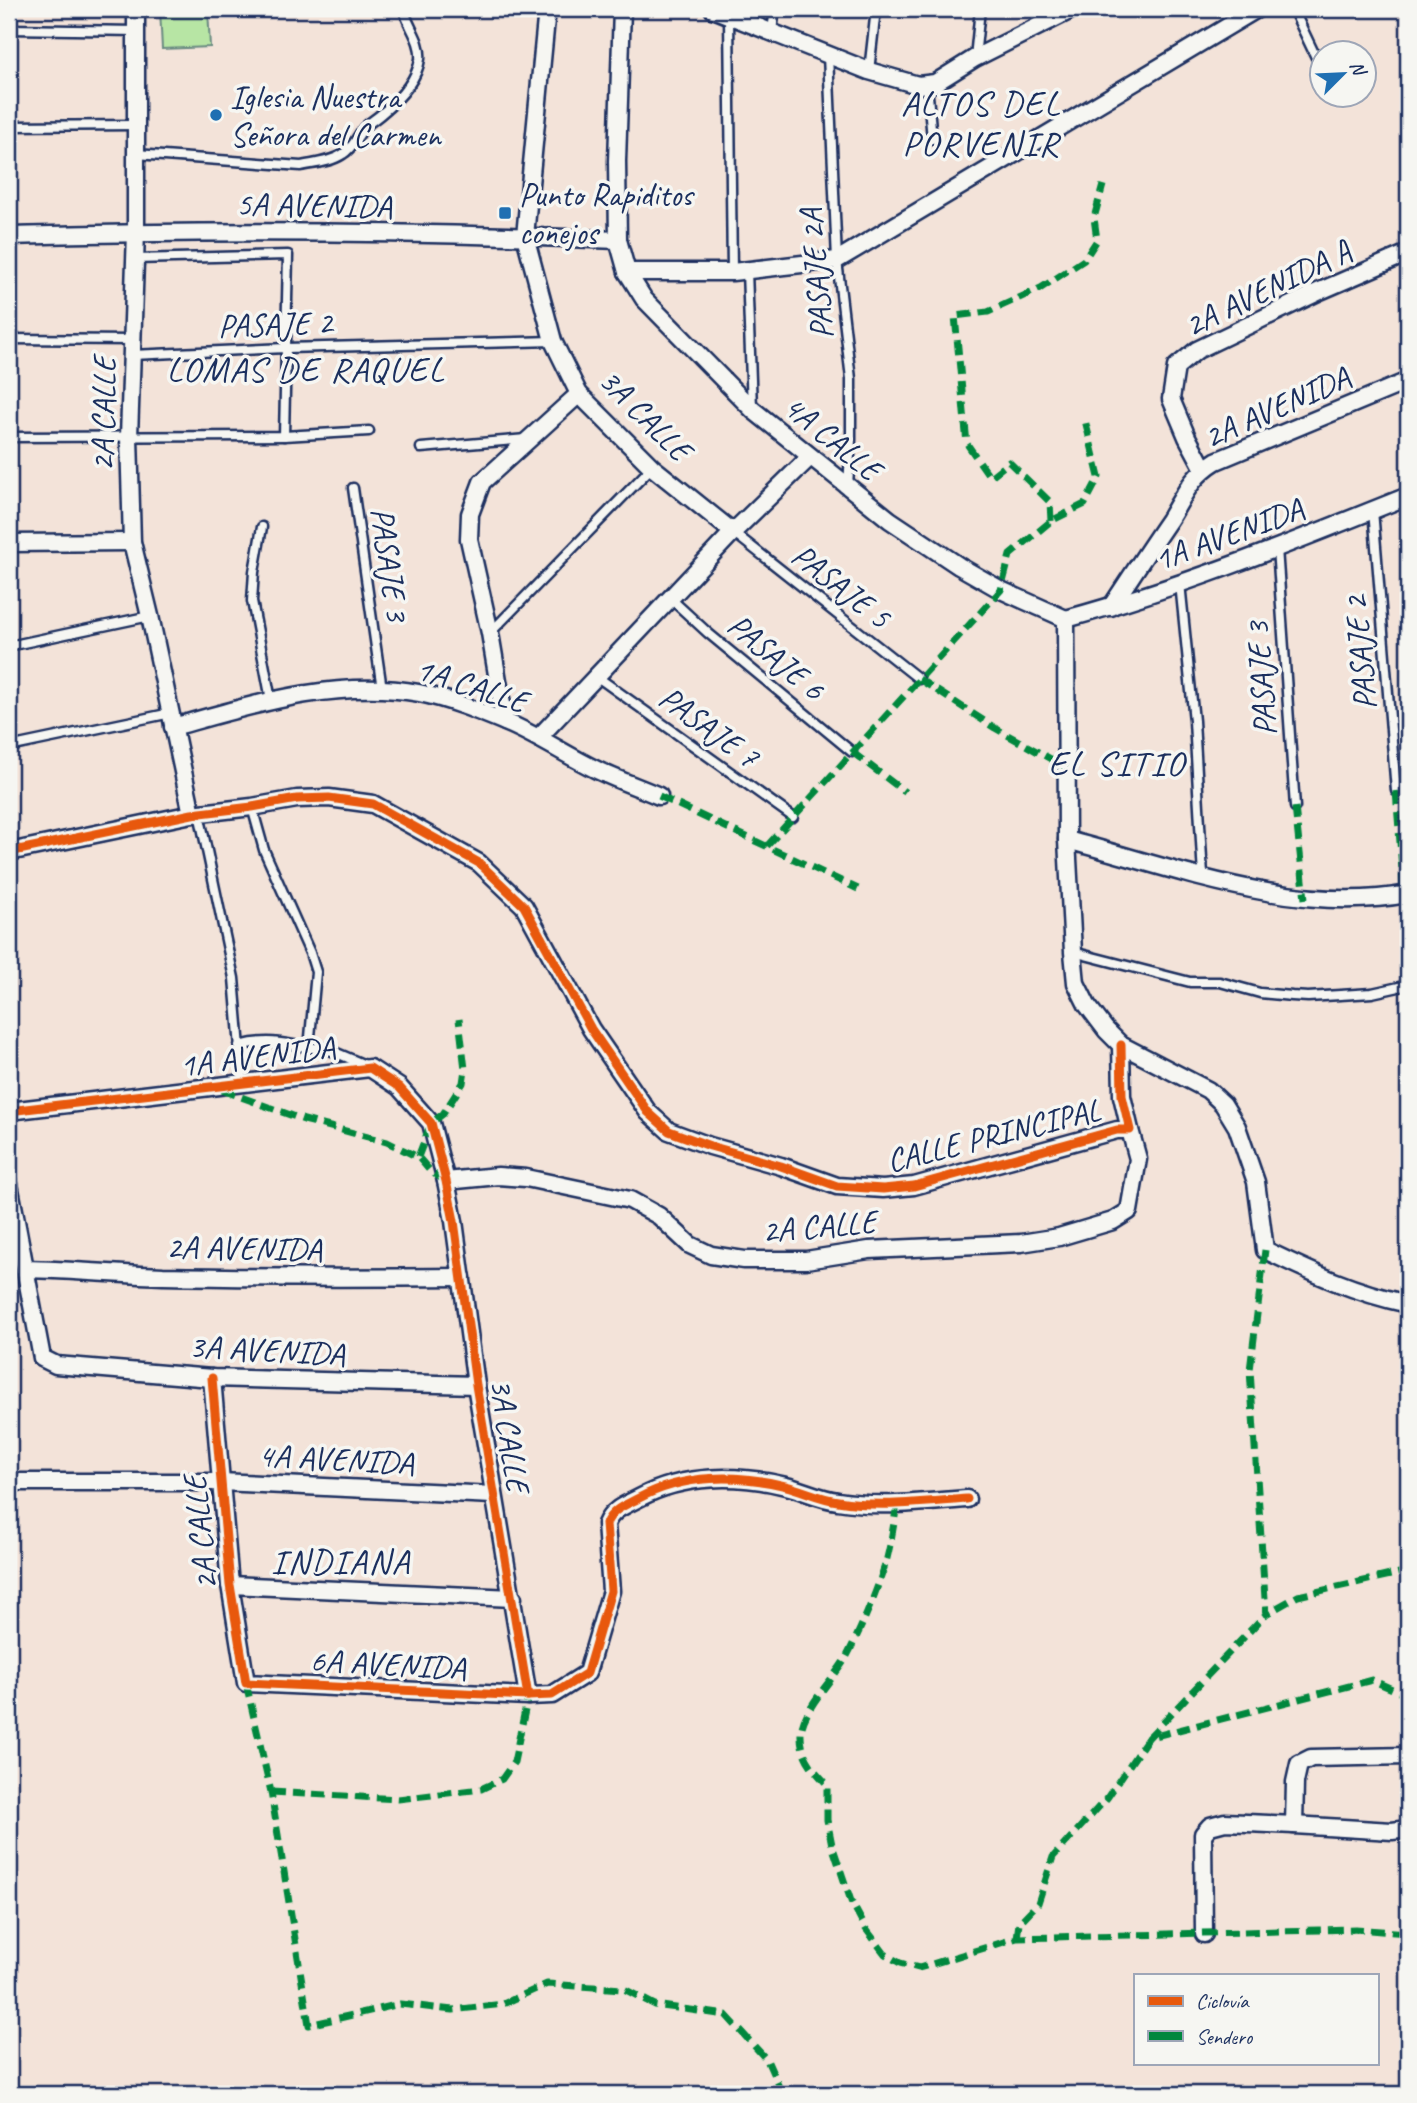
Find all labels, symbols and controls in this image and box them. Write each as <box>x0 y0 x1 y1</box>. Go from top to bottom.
north arrow <box>1308 38 1378 108</box>
text: N <box>1344 57 1372 81</box>
place label: Iglesia Nuestra Señora del Carmen <box>230 76 443 156</box>
district label: ALTOS DEL PORVENIR <box>901 81 1062 166</box>
marker: Iglesia Nuestra Señora del Carmen <box>208 107 224 123</box>
place label: Punto Rapiditos conejos <box>519 174 695 254</box>
street label: 5A AVENIDA <box>236 183 394 227</box>
marker: Punto Rapiditos conejos <box>497 205 513 221</box>
street label: PASAJE 2A <box>789 206 843 341</box>
street label: 2A AVENIDA A <box>1177 229 1359 346</box>
street label: PASAJE 2 <box>217 301 336 347</box>
district label: LOMAS DE RAQUEL <box>167 347 445 392</box>
street label: 2A CALLE <box>81 353 125 472</box>
street label: 2A AVENIDA <box>1197 355 1357 458</box>
street label: 3A CALLE <box>590 359 703 473</box>
street label: 4A CALLE <box>775 385 893 493</box>
street label: 1A AVENIDA <box>1148 487 1310 580</box>
street label: PASAJE 3 <box>361 505 419 626</box>
street label: PASAJE 5 <box>783 534 901 639</box>
street label: PASAJE 2 <box>1334 591 1386 712</box>
street label: PASAJE 6 <box>719 604 834 710</box>
street label: PASAJE 3 <box>1236 618 1286 737</box>
street label: 1A CALLE <box>411 647 536 724</box>
street label: PASAJE 7 <box>651 676 770 779</box>
district label: EL SITIO <box>1049 741 1187 786</box>
street label: 1A AVENIDA <box>177 1025 338 1086</box>
street label: CALLE PRINCIPAL <box>882 1088 1105 1182</box>
street label: 2A CALLE <box>760 1200 882 1252</box>
street label: 2A AVENIDA <box>166 1226 324 1270</box>
street label: 3A AVENIDA <box>188 1325 347 1375</box>
street label: 3A CALLE <box>480 1375 540 1499</box>
street label: 4A AVENIDA <box>257 1434 416 1484</box>
street label: 2A CALLE <box>173 1470 227 1592</box>
district label: INDIANA <box>271 1539 411 1584</box>
street label: 6A AVENIDA <box>309 1639 468 1689</box>
legend <box>1134 1974 1378 2064</box>
text: Ciclovía <box>1196 1988 1250 2014</box>
text: Sendero <box>1196 2024 1254 2050</box>

